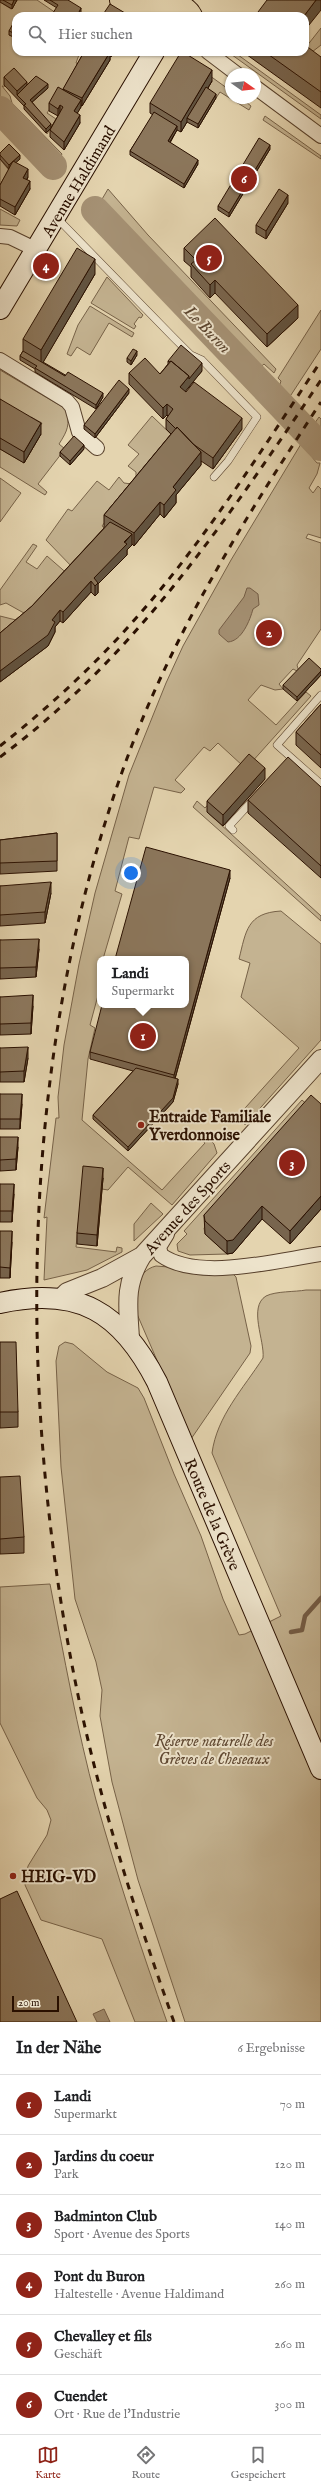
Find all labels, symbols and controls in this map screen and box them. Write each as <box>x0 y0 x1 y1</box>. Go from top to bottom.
search box <box>12 12 309 56</box>
icon: search <box>26 23 48 45</box>
text: Hier suchen <box>58 25 133 44</box>
north arrow <box>225 68 261 104</box>
street label: Avenue Haldimand <box>38 122 121 242</box>
pin: 6 <box>231 164 257 194</box>
pin: 5 <box>196 243 222 273</box>
pin: 4 <box>33 251 59 281</box>
water label: Le Buron <box>178 301 235 358</box>
pin: 2 <box>256 618 282 648</box>
your location <box>121 863 141 883</box>
popup <box>97 956 189 1008</box>
text: Landi <box>112 964 149 983</box>
text: Supermarkt <box>112 983 175 1000</box>
pin: 1 <box>130 1021 156 1051</box>
place label: Entraide Familiale Yverdonnoise <box>149 1108 272 1146</box>
marker: Entraide Familiale Yverdonnoise <box>136 1120 146 1130</box>
pin: 3 <box>279 1148 305 1178</box>
street label: Avenue des Sports <box>140 1157 236 1260</box>
street label: Route de la Grève <box>179 1456 244 1574</box>
park label: Réserve naturelle des Grèves de Cheseaux <box>155 1732 274 1770</box>
place label: HEIG-VD <box>21 1868 96 1888</box>
marker: HEIG-VD <box>8 1871 18 1881</box>
scale bar <box>12 1994 59 2013</box>
text: 20 m <box>18 1996 39 2010</box>
text: In der Nähe <box>16 2038 101 2059</box>
text: 6 Ergebnisse <box>237 2040 305 2057</box>
text: Landi <box>54 2087 91 2106</box>
text: 1 <box>27 2096 31 2113</box>
text: 70 m <box>280 2096 305 2113</box>
text: Supermarkt <box>54 2106 117 2123</box>
text: Jardins du coeur <box>54 2147 154 2166</box>
text: 2 <box>26 2156 32 2173</box>
text: 120 m <box>275 2156 305 2173</box>
text: Park <box>54 2166 79 2183</box>
text: Badminton Club <box>54 2207 157 2226</box>
text: 3 <box>27 2216 31 2233</box>
text: 140 m <box>275 2216 305 2233</box>
text: Sport · Avenue des Sports <box>54 2226 190 2243</box>
text: Pont du Buron <box>54 2267 145 2286</box>
text: 4 <box>26 2276 32 2293</box>
text: 260 m <box>274 2276 305 2293</box>
text: Haltestelle · Avenue Haldimand <box>54 2286 224 2303</box>
text: Chevalley et fils <box>54 2327 152 2346</box>
text: 5 <box>27 2336 31 2353</box>
text: 260 m <box>274 2336 305 2353</box>
text: Geschäft <box>54 2346 102 2363</box>
text: Cuendet <box>54 2387 107 2406</box>
text: 6 <box>26 2396 32 2413</box>
text: 300 m <box>274 2396 305 2413</box>
text: Ort · Rue de l'Industrie <box>54 2406 180 2423</box>
tab: Karte <box>35 2444 61 2482</box>
tab: Route <box>131 2444 160 2482</box>
tab: Gespeichert <box>231 2444 286 2482</box>

